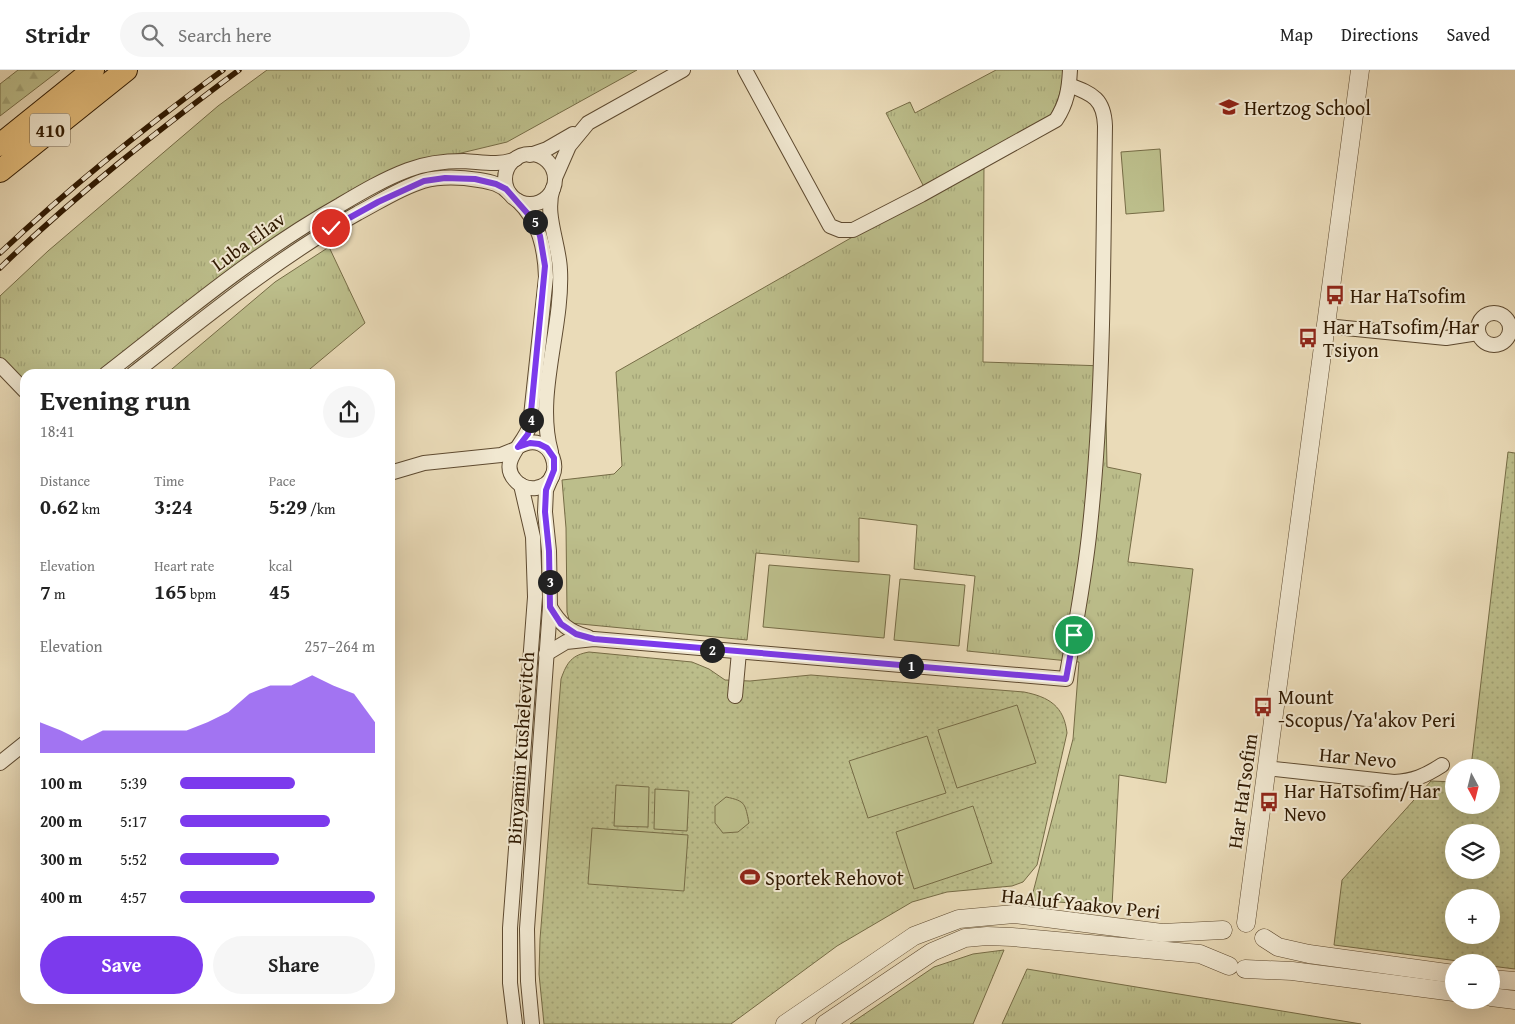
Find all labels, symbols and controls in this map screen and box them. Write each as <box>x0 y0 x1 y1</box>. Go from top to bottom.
search box <box>120 12 470 57</box>
text: Stridr <box>25 17 90 52</box>
icon: search <box>138 21 166 49</box>
text: Search here <box>178 21 272 49</box>
text: Map <box>1280 21 1313 48</box>
text: Directions <box>1341 21 1418 48</box>
text: Saved <box>1446 21 1490 48</box>
place label: Hertzog School <box>1244 93 1371 122</box>
school or university icon: Hertzog School <box>1218 96 1240 118</box>
road number: 410 <box>30 114 70 146</box>
street label: Luba Eliav <box>205 204 291 278</box>
pin <box>310 207 352 249</box>
pin: 5 <box>522 210 548 234</box>
text: 5 <box>532 212 539 232</box>
icon: check <box>317 214 345 242</box>
place label: Har HaTsofim <box>1350 281 1466 310</box>
bus stop icon: Har HaTsofim <box>1324 284 1346 306</box>
place label: Har HaTsofim/Har Tsiyon <box>1323 312 1479 364</box>
bus stop icon: Har HaTsofim/Har Tsiyon <box>1297 327 1319 349</box>
text: Evening run <box>40 379 191 420</box>
button: share <box>323 386 375 438</box>
pin: 4 <box>518 408 544 432</box>
text: 4 <box>528 410 535 430</box>
text: 18:41 <box>40 419 75 443</box>
text: Distance <box>40 471 90 491</box>
text: Time <box>154 471 184 491</box>
text: Pace <box>269 471 296 491</box>
text: 0.62 <box>40 491 79 522</box>
text: 3:24 <box>154 491 193 522</box>
text: 5:29 <box>269 491 307 522</box>
text: km <box>79 499 100 519</box>
text: /km <box>307 499 335 519</box>
text: Elevation <box>40 556 95 576</box>
text: Heart rate <box>154 556 214 576</box>
text: kcal <box>269 556 293 576</box>
pin: 3 <box>538 570 562 594</box>
text: 3 <box>547 572 554 592</box>
text: 7 <box>40 576 51 607</box>
text: 165 <box>154 576 187 607</box>
text: 45 <box>269 576 290 607</box>
text: m <box>51 584 65 604</box>
text: bpm <box>187 584 216 604</box>
pin <box>1053 614 1095 656</box>
icon: arrive <box>1060 621 1088 649</box>
text: Elevation <box>40 634 103 658</box>
text: 257–264 m <box>305 634 375 658</box>
pin: 2 <box>700 638 724 662</box>
text: 2 <box>709 640 716 660</box>
street label: Binyamin Kushelevitch <box>499 650 541 846</box>
pin: 1 <box>898 654 924 678</box>
text: 1 <box>908 656 915 676</box>
place label: Mount -Scopus/Ya'akov Peri <box>1278 682 1456 734</box>
bus stop icon: Mount -Scopus/Ya'akov Peri <box>1252 696 1274 718</box>
street label: Har HaTsofim <box>1220 731 1265 850</box>
street label: Har Nevo <box>1318 739 1398 775</box>
north arrow <box>1445 759 1500 814</box>
map controls <box>1445 759 1500 1009</box>
text: 100 m <box>40 771 82 795</box>
text: 5:39 <box>120 771 147 795</box>
place label: Har HaTsofim/Har Nevo <box>1284 776 1440 828</box>
bus stop icon: Har HaTsofim/Har Nevo <box>1258 791 1280 813</box>
text: 200 m <box>40 809 82 833</box>
text: 5:17 <box>120 809 147 833</box>
button: layers <box>1445 824 1500 879</box>
text: 300 m <box>40 847 82 871</box>
text: 5:52 <box>120 847 147 871</box>
place label: Sportek Rehovot <box>765 863 904 892</box>
sports icon: Sportek Rehovot <box>739 866 761 888</box>
street label: HaAluf Yaakov Peri <box>1000 880 1162 926</box>
text: 400 m <box>40 885 82 909</box>
text: 4:57 <box>120 885 147 909</box>
button: + <box>1445 889 1500 944</box>
button: Save <box>40 936 203 994</box>
button: Share <box>213 936 375 994</box>
button: − <box>1445 954 1500 1009</box>

